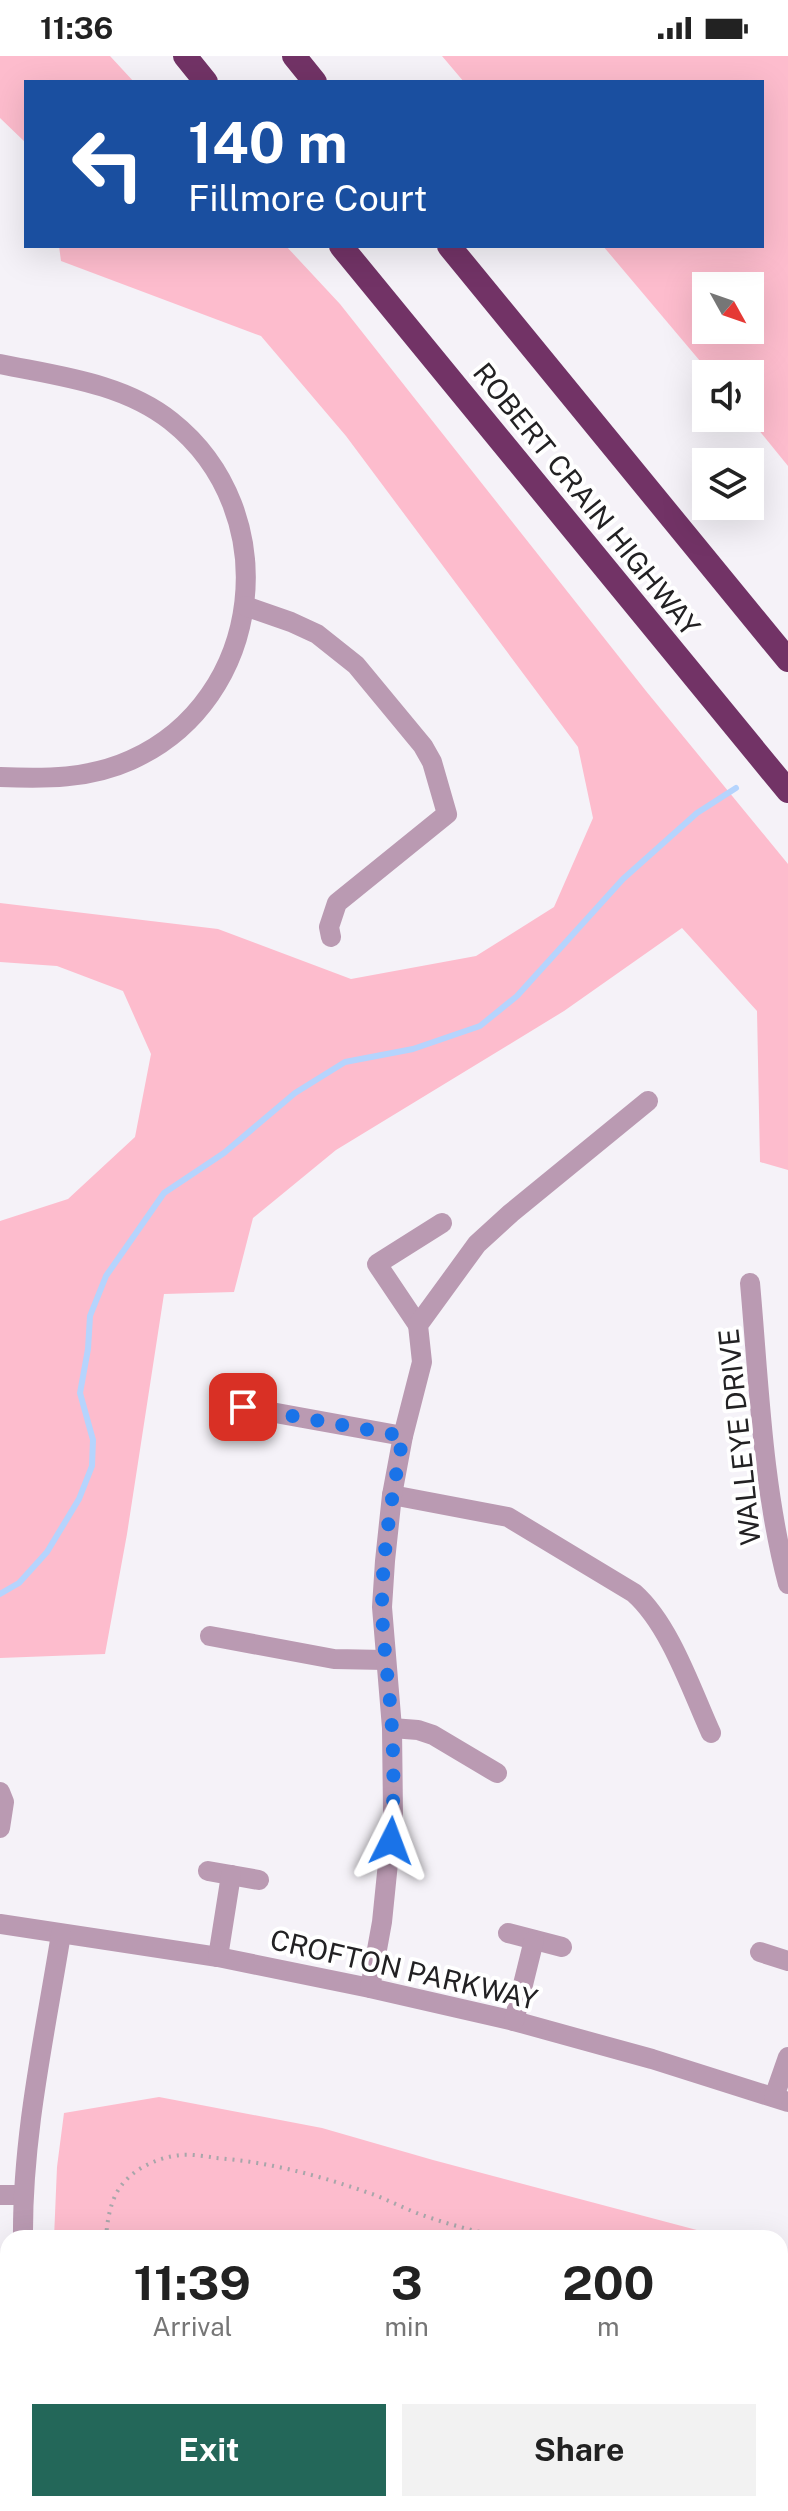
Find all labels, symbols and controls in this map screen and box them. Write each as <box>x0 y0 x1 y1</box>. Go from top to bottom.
text: 11:36 <box>40 10 113 46</box>
text: 140 m <box>188 110 348 176</box>
icon: left <box>56 112 160 216</box>
text: Fillmore Court <box>188 177 428 219</box>
north arrow <box>692 272 764 344</box>
map controls <box>692 272 764 520</box>
street label: ROBERT CRAIN HIGHWAY <box>467 356 707 642</box>
button: sound <box>692 360 764 432</box>
button: layers <box>692 448 764 520</box>
street label: WALLEYE DRIVE <box>711 1327 767 1547</box>
pin <box>209 1373 277 1441</box>
icon: arrive <box>221 1385 265 1429</box>
position arrow <box>349 1799 433 1883</box>
street label: CROFTON PARKWAY <box>267 1922 541 2016</box>
text: 11:39 <box>134 2254 251 2311</box>
text: 3 <box>391 2254 423 2311</box>
text: 200 <box>562 2254 654 2311</box>
text: Arrival <box>152 2311 232 2342</box>
text: min <box>385 2311 429 2342</box>
text: m <box>597 2311 620 2342</box>
button: Exit <box>32 2404 386 2496</box>
button: Share <box>402 2404 756 2496</box>

